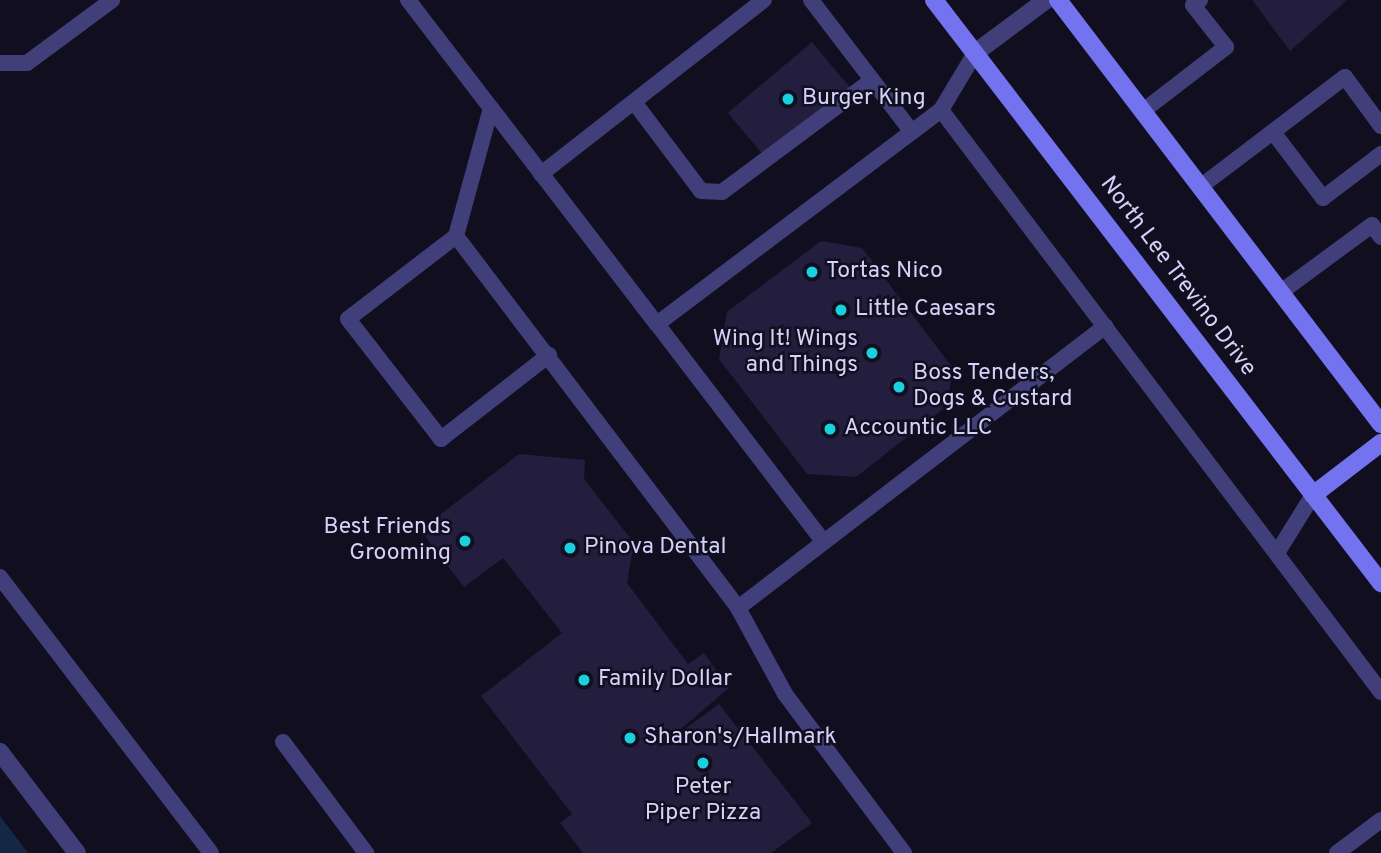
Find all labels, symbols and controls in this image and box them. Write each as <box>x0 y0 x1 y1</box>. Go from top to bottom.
place label: Burger King <box>802 85 926 113</box>
marker: Burger King <box>780 91 796 107</box>
street label: North Lee Trevino Drive <box>1093 171 1261 383</box>
place label: Tortas Nico <box>826 258 943 286</box>
marker: Tortas Nico <box>804 264 820 280</box>
place label: Little Caesars <box>855 296 996 324</box>
marker: Little Caesars <box>833 302 849 318</box>
place label: Wing It! Wings and Things <box>712 326 858 380</box>
marker: Wing It! Wings and Things <box>864 345 880 361</box>
place label: Boss Tenders, Dogs & Custard <box>913 360 1072 414</box>
marker: Boss Tenders, Dogs & Custard <box>891 379 907 395</box>
place label: Accountic LLC <box>844 415 993 443</box>
marker: Accountic LLC <box>822 421 838 437</box>
place label: Best Friends Grooming <box>323 514 451 568</box>
marker: Best Friends Grooming <box>457 533 473 549</box>
place label: Pinova Dental <box>584 534 726 562</box>
marker: Pinova Dental <box>562 540 578 556</box>
place label: Family Dollar <box>598 666 732 694</box>
marker: Family Dollar <box>576 672 592 688</box>
place label: Sharon's/Hallmark <box>644 724 837 752</box>
marker: Sharon's/Hallmark <box>622 730 638 746</box>
marker: Peter Piper Pizza <box>695 755 711 771</box>
place label: Peter Piper Pizza <box>645 774 761 828</box>

